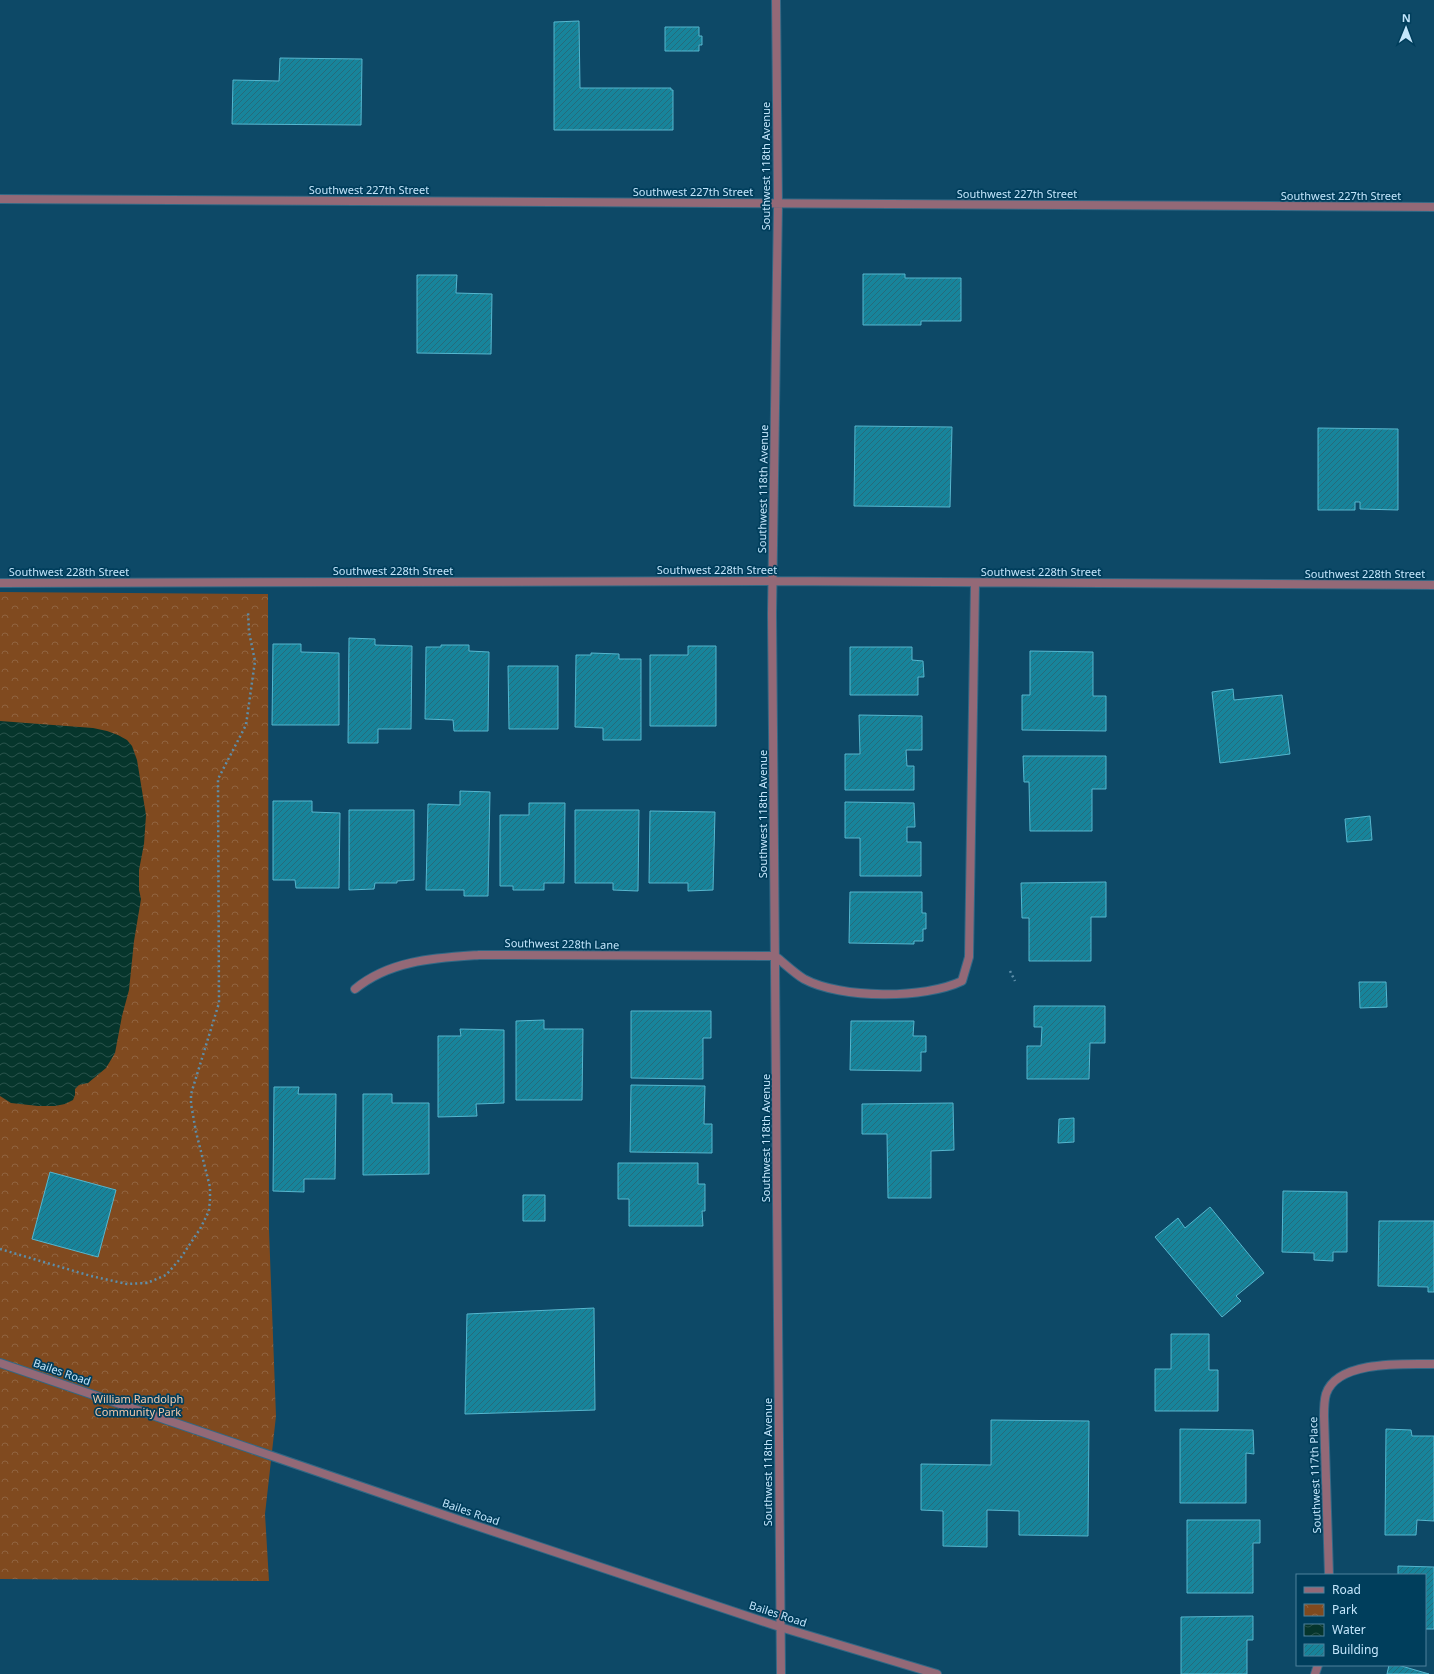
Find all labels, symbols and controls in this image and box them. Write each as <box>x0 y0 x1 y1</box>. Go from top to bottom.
north arrow <box>1386 8 1426 48</box>
text: N <box>1402 10 1411 25</box>
street label: Southwest 118th Avenue <box>758 102 773 230</box>
street label: Southwest 227th Street <box>309 182 429 197</box>
street label: Southwest 227th Street <box>633 184 753 199</box>
street label: Southwest 227th Street <box>957 186 1077 201</box>
street label: Southwest 227th Street <box>1281 188 1401 203</box>
street label: Southwest 118th Avenue <box>754 425 771 553</box>
street label: Southwest 228th Street <box>657 562 777 577</box>
street label: Southwest 228th Street <box>333 563 453 578</box>
street label: Southwest 228th Street <box>9 564 129 579</box>
street label: Southwest 228th Street <box>981 564 1101 579</box>
street label: Southwest 228th Street <box>1305 566 1425 581</box>
street label: Southwest 118th Avenue <box>755 750 770 878</box>
street label: Southwest 228th Lane <box>505 935 619 952</box>
street label: Southwest 118th Avenue <box>758 1074 773 1202</box>
street label: Bailes Road <box>31 1355 93 1388</box>
park label: William Randolph Community Park <box>93 1391 183 1419</box>
street label: Southwest 118th Avenue <box>760 1398 775 1526</box>
street label: Southwest 117th Place <box>1305 1416 1324 1534</box>
street label: Bailes Road <box>440 1495 502 1528</box>
legend <box>1296 1574 1426 1666</box>
text: Road <box>1332 1581 1361 1598</box>
street label: Bailes Road <box>747 1597 809 1630</box>
text: Park <box>1332 1601 1358 1618</box>
text: Water <box>1332 1621 1366 1638</box>
text: Building <box>1332 1641 1379 1658</box>

